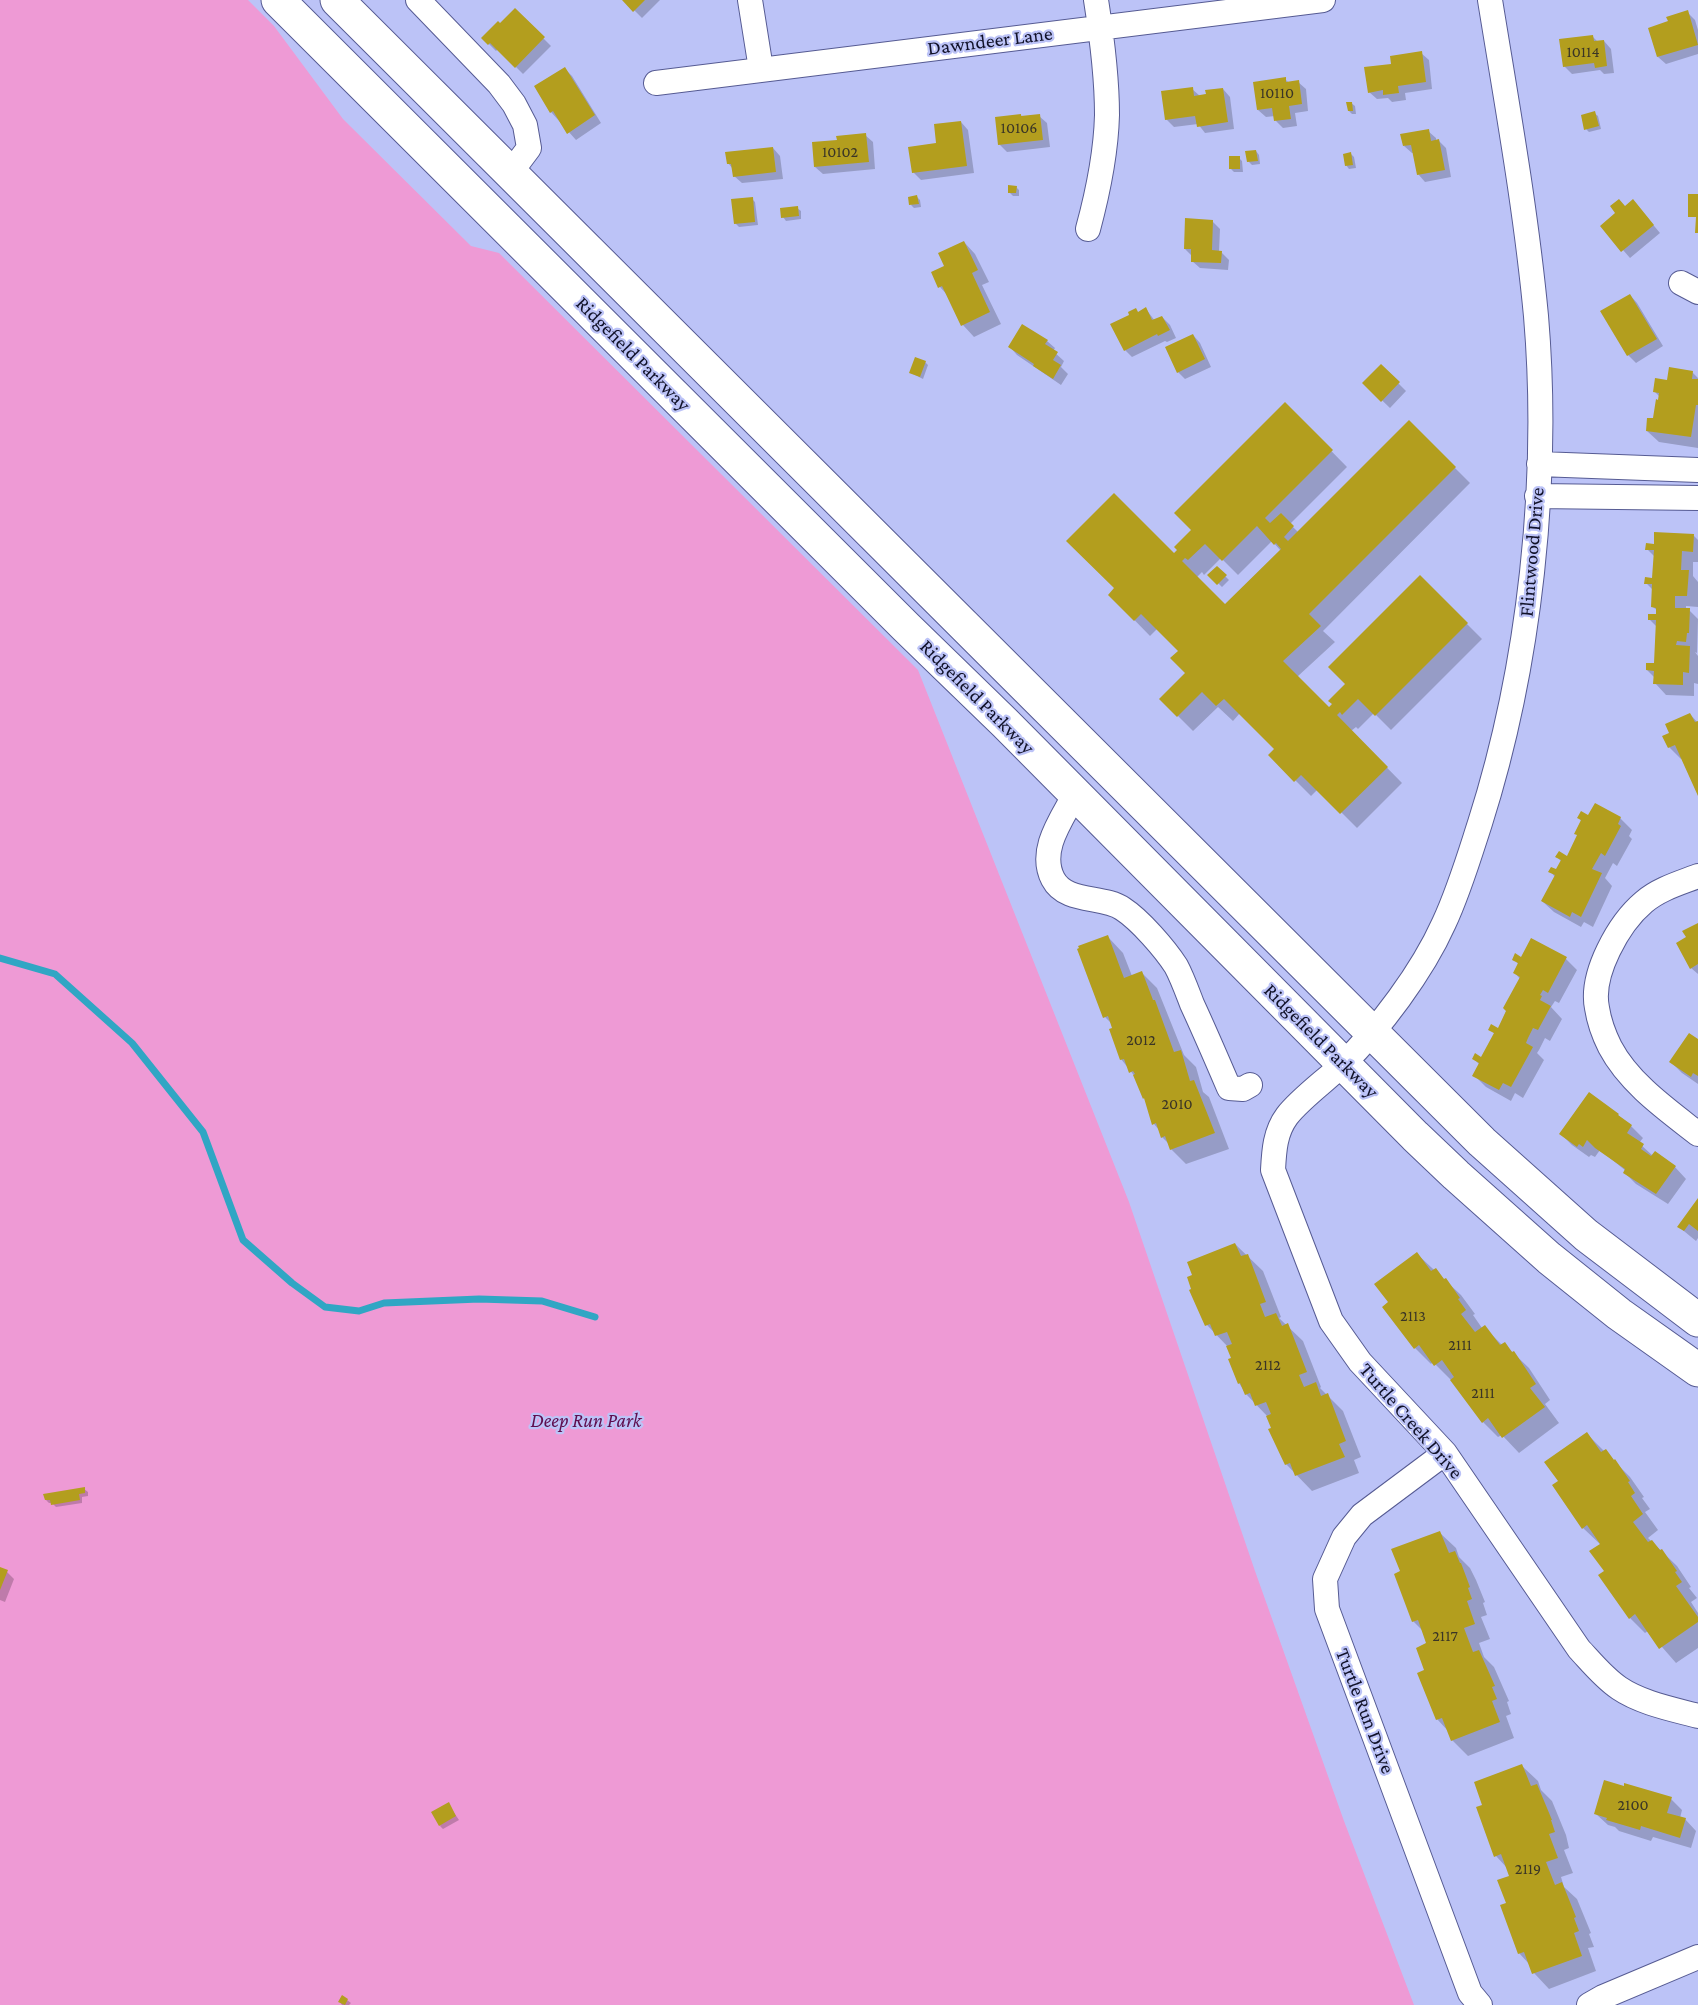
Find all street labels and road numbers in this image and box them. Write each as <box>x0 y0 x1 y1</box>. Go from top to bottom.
street label: Dawndeer Lane <box>926 21 1054 61</box>
street label: Ridgefield Parkway <box>571 292 695 416</box>
street label: Flintwood Drive <box>1514 486 1550 618</box>
street label: Ridgefield Parkway <box>915 635 1039 759</box>
street label: Ridgefield Parkway <box>1259 979 1383 1103</box>
street label: Turtle Creek Drive <box>1354 1358 1468 1484</box>
street label: Turtle Run Drive <box>1330 1645 1400 1777</box>

